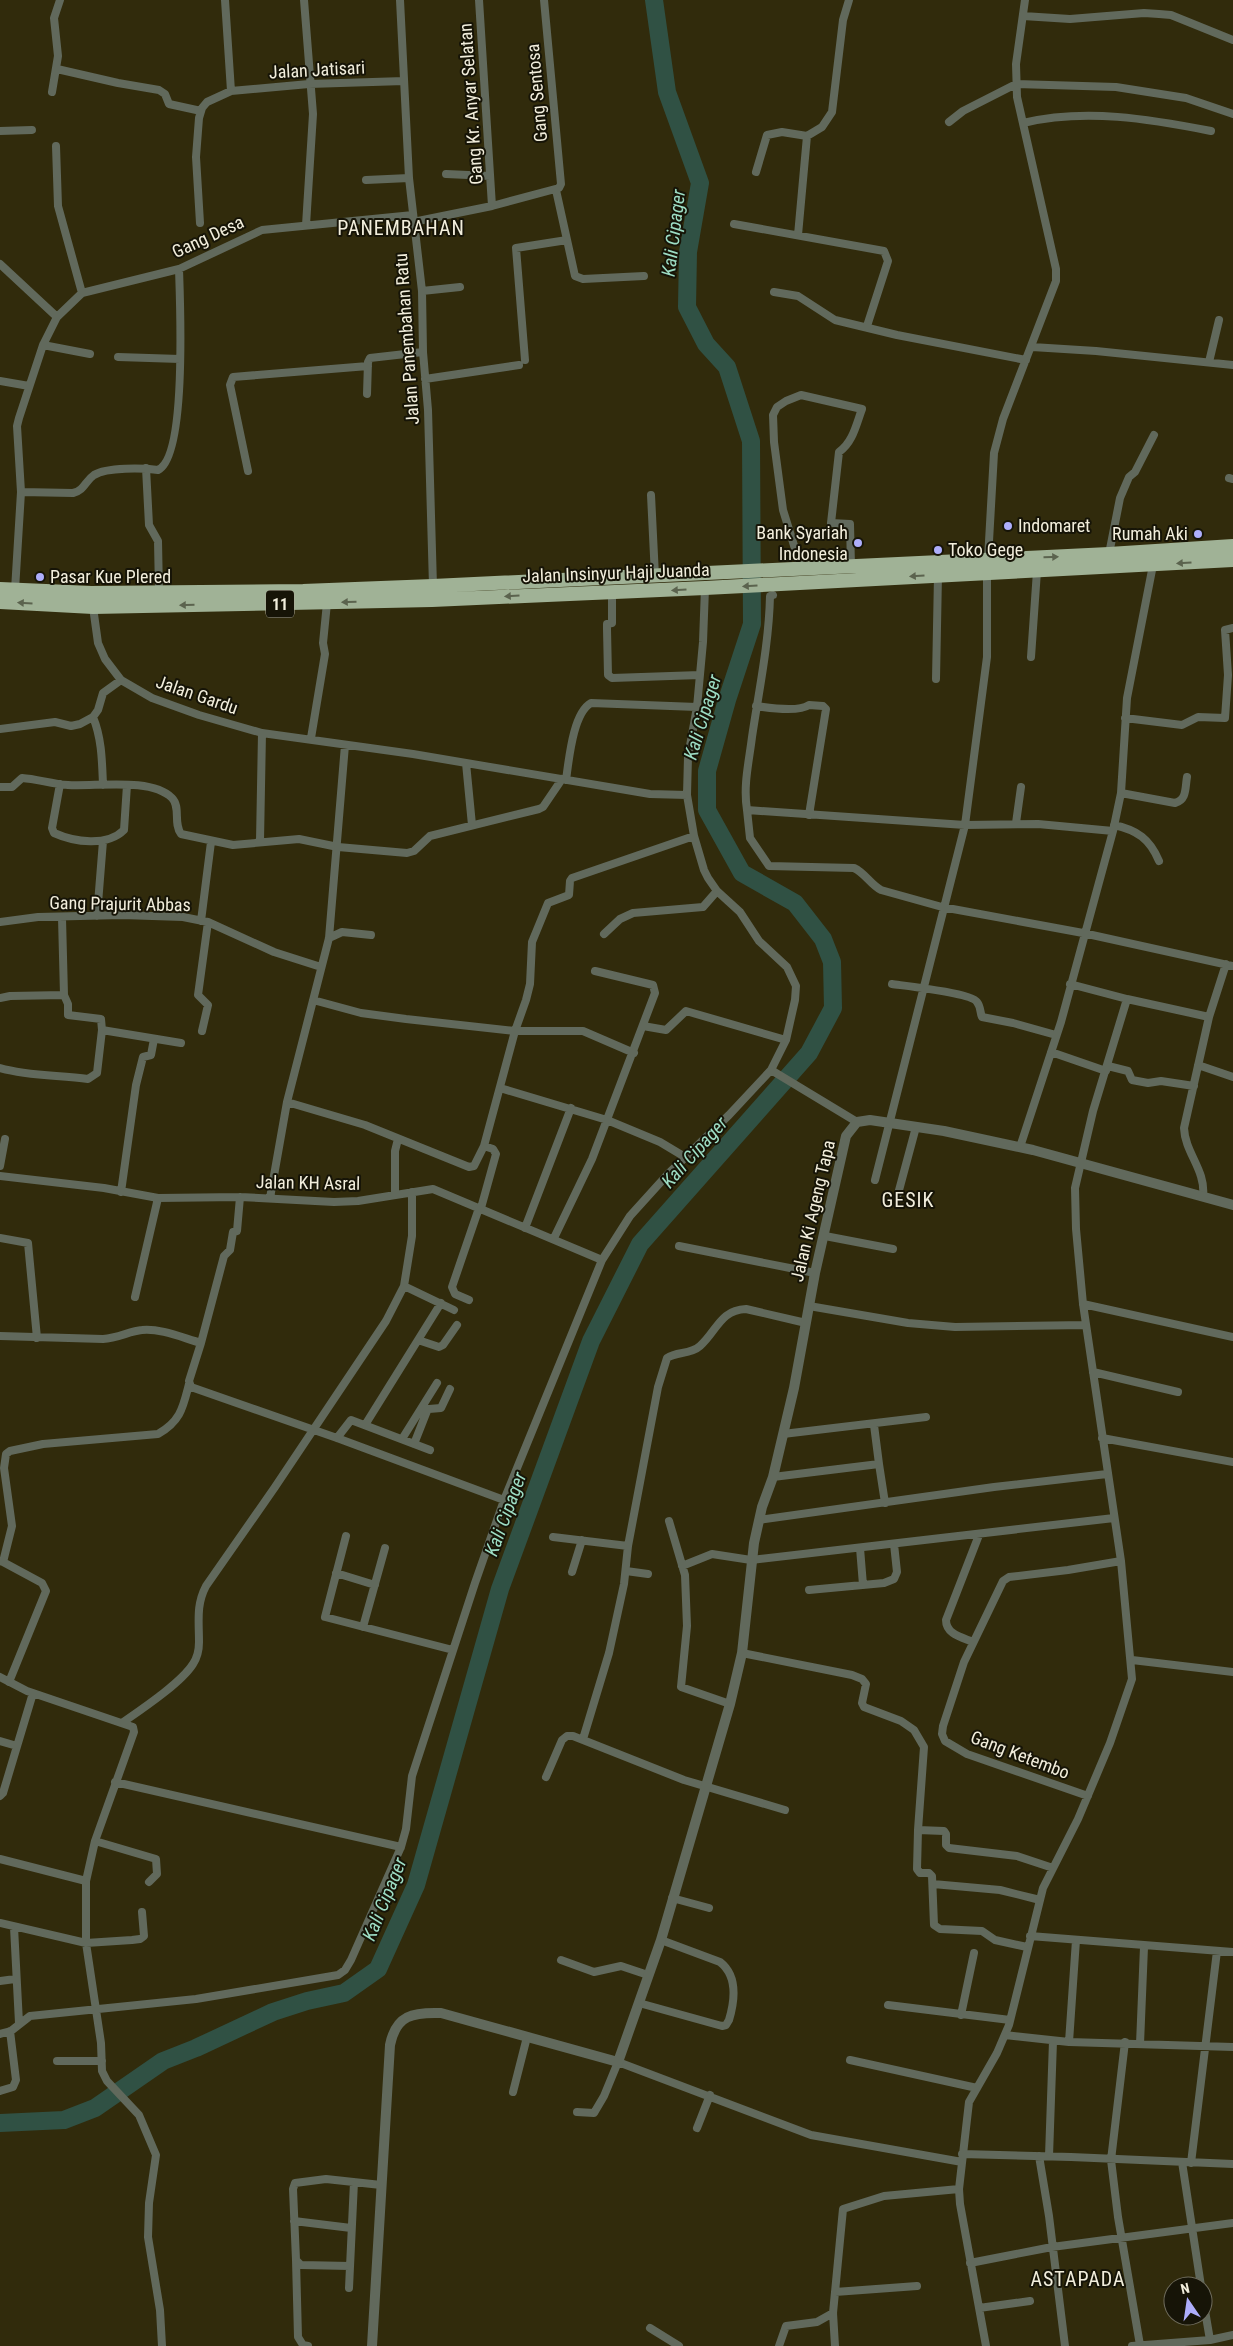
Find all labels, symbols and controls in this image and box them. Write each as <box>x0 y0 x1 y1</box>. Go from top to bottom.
street label: Gang Kr. Anyar Selatan <box>454 23 487 186</box>
street label: Gang Sentosa <box>522 43 551 143</box>
street label: Jalan Jatisari <box>268 56 366 83</box>
water label: Kali Cipager <box>657 188 690 278</box>
street label: Gang Desa <box>169 211 247 262</box>
district label: PANEMBAHAN <box>337 216 465 240</box>
street label: Jalan Panembahan Ratu <box>390 253 423 426</box>
place label: Indomaret <box>1018 515 1090 536</box>
marker: Indomaret <box>1002 520 1014 532</box>
place label: Bank Syariah Indonesia <box>756 522 848 564</box>
place label: Rumah Aki <box>1112 523 1188 544</box>
marker: Rumah Aki <box>1192 528 1204 540</box>
marker: Bank Syariah Indonesia <box>852 537 864 549</box>
place label: Toko Gege <box>948 539 1023 560</box>
marker: Toko Gege <box>932 544 944 556</box>
one-way arrow <box>1044 552 1060 560</box>
street label: Jalan Insinyur Haji Juanda <box>522 559 710 586</box>
one-way arrow <box>1176 560 1192 568</box>
place label: Pasar Kue Plered <box>50 566 171 587</box>
marker: Pasar Kue Plered <box>34 571 46 583</box>
one-way arrow <box>909 572 925 580</box>
one-way arrow <box>742 582 758 590</box>
one-way arrow <box>671 586 687 594</box>
road number: 11 <box>266 590 294 618</box>
one-way arrow <box>504 592 520 600</box>
one-way arrow <box>16 598 32 606</box>
one-way arrow <box>341 598 357 606</box>
one-way arrow <box>179 601 195 609</box>
street label: Jalan Gardu <box>153 671 241 718</box>
water label: Kali Cipager <box>679 672 726 762</box>
street label: Gang Prajurit Abbas <box>49 892 191 915</box>
water label: Kali Cipager <box>657 1112 732 1193</box>
street label: Jalan Ki Ageng Tapa <box>786 1138 839 1284</box>
street label: Jalan KH Asral <box>256 1171 360 1194</box>
district label: GESIK <box>881 1188 935 1212</box>
water label: Kali Cipager <box>480 1469 531 1559</box>
street label: Gang Ketembo <box>968 1726 1073 1783</box>
water label: Kali Cipager <box>357 1854 412 1944</box>
district label: ASTAPADA <box>1030 2267 1126 2291</box>
north arrow <box>1163 2276 1213 2326</box>
text: N <box>1179 2280 1191 2297</box>

